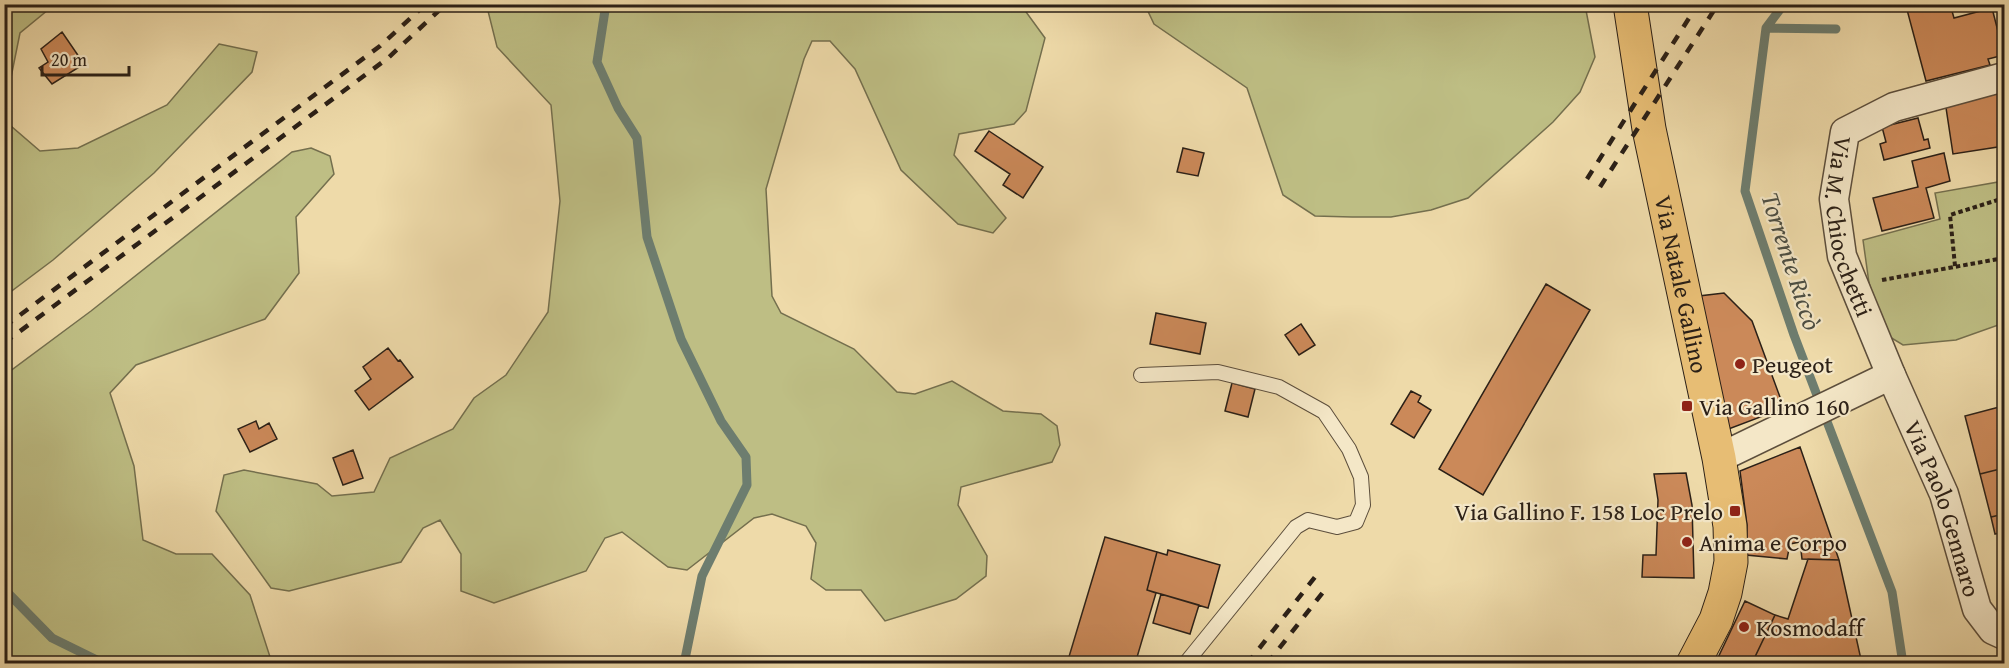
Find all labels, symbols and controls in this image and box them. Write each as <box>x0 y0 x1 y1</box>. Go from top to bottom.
scale bar <box>42 39 129 77</box>
text: 20 m <box>51 46 87 73</box>
street label: Via M. Chiocchetti <box>1817 134 1883 322</box>
water label: Torrente Riccò <box>1751 187 1833 335</box>
street label: Via Natale Gallino <box>1646 192 1718 376</box>
place label: Peugeot <box>1752 347 1834 382</box>
marker: Peugeot <box>1733 357 1747 371</box>
place label: Via Gallino 160 <box>1699 389 1849 424</box>
marker: Via Gallino 160 <box>1680 399 1694 413</box>
street label: Via Paolo Gennaro <box>1896 415 1990 601</box>
place label: Via Gallino F. 158 Loc Prelo <box>1454 494 1723 529</box>
marker: Via Gallino F. 158 Loc Prelo <box>1728 504 1742 518</box>
place label: Anima e Corpo <box>1699 525 1847 560</box>
marker: Anima e Corpo <box>1680 535 1694 549</box>
place label: Kosmodaff <box>1756 610 1866 645</box>
marker: Kosmodaff <box>1737 620 1751 634</box>

